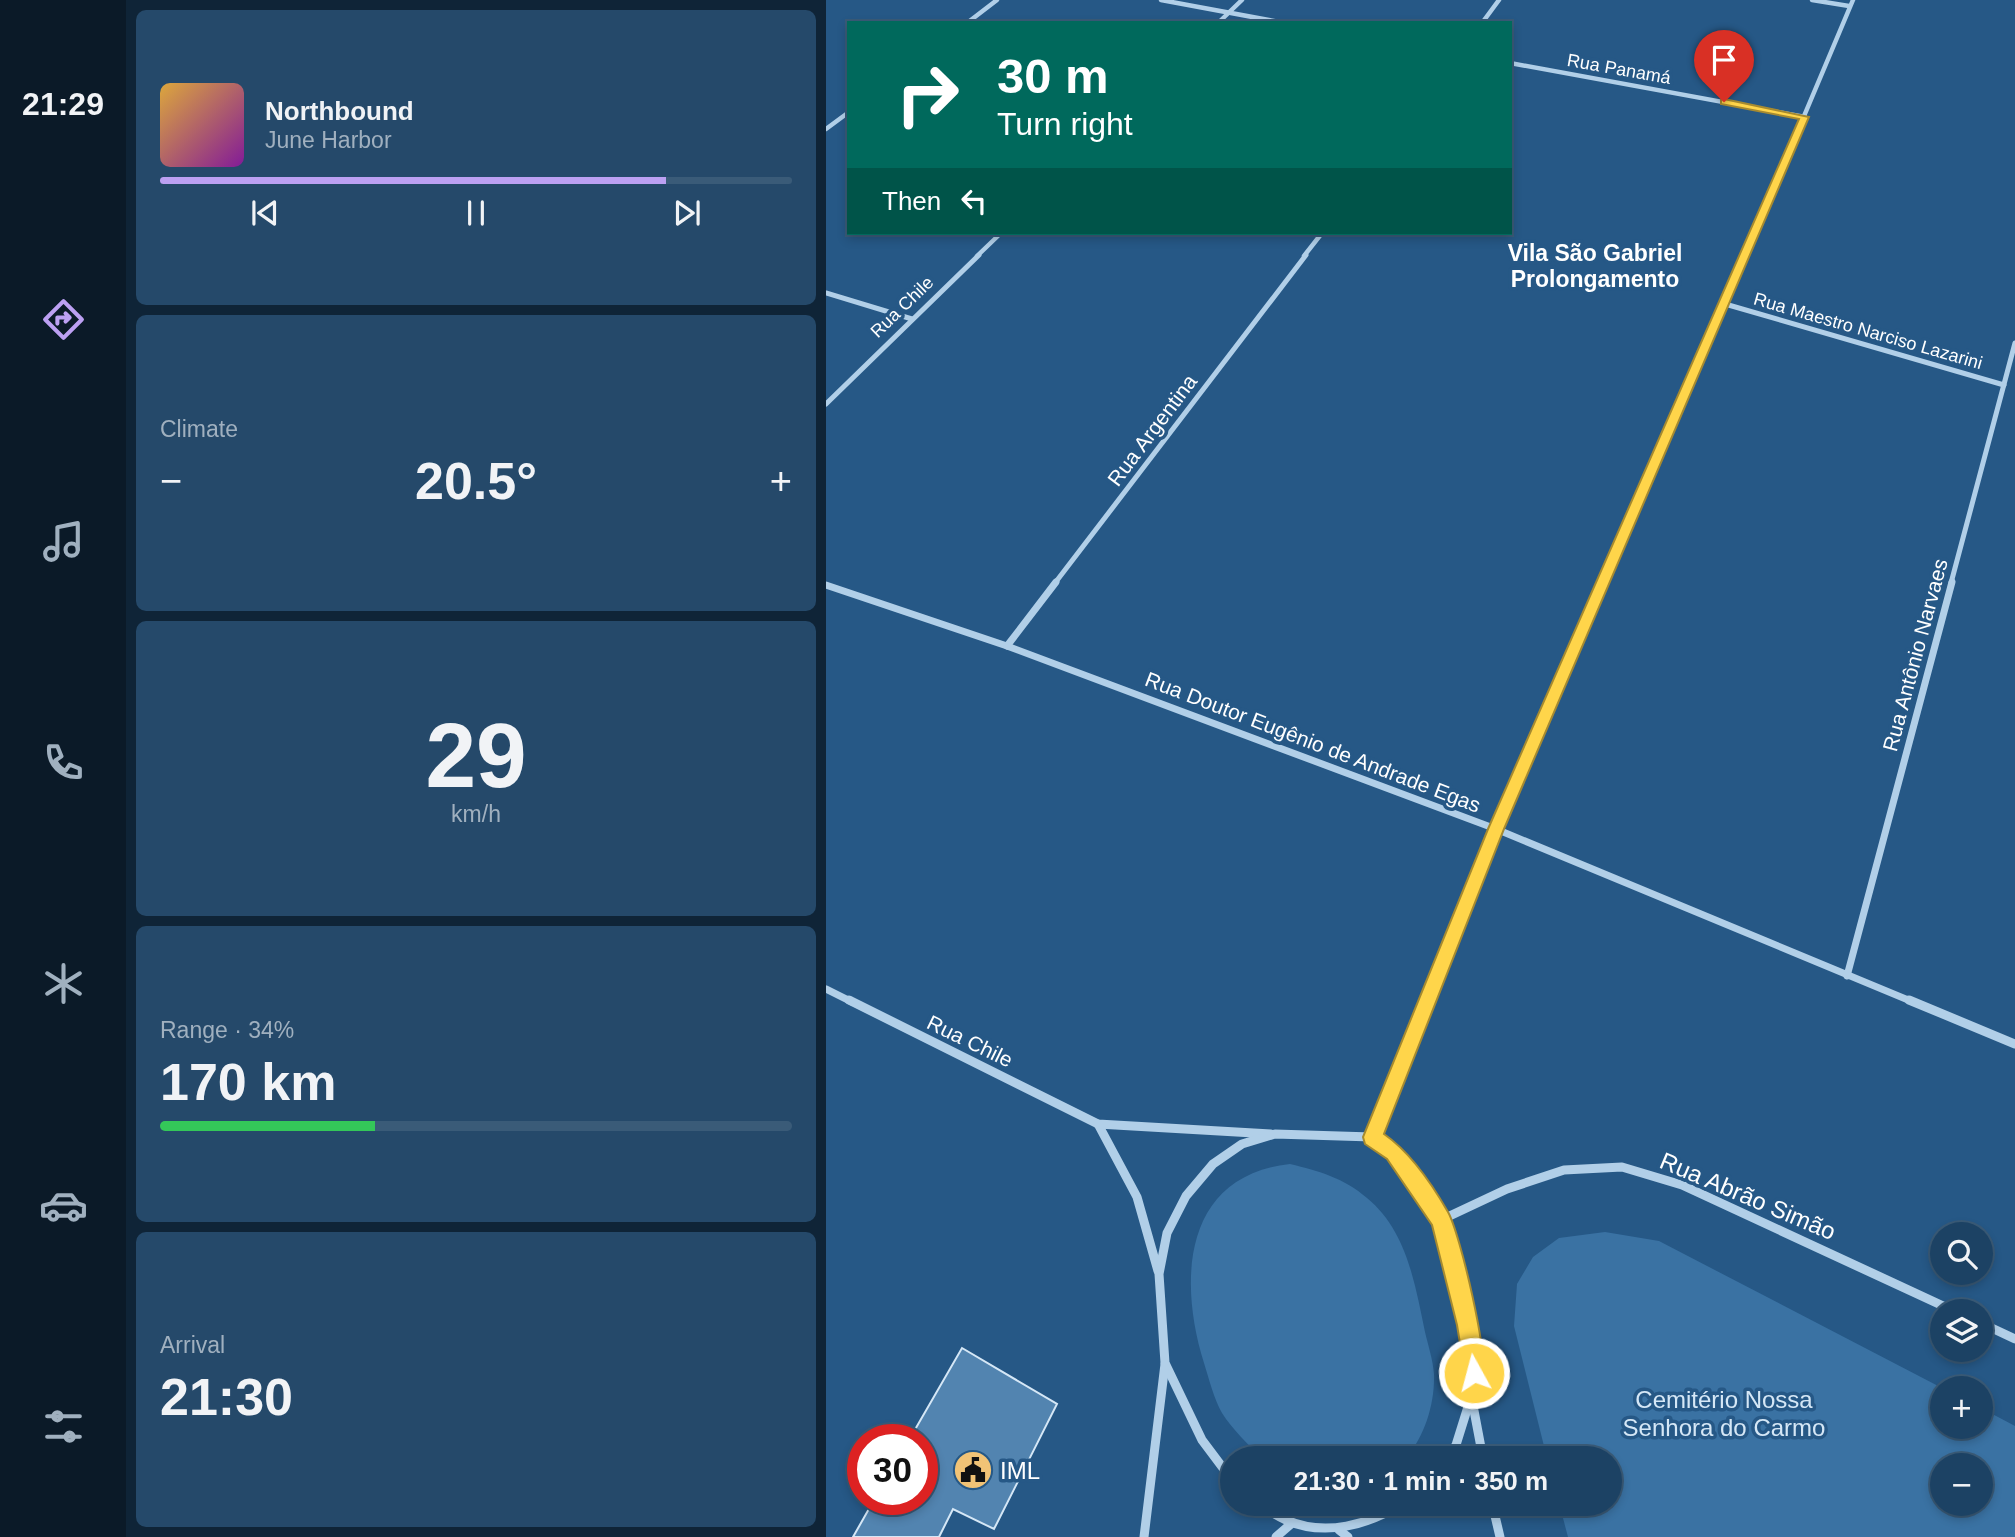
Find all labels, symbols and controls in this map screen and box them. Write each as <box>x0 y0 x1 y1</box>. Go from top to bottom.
pin <box>1694 30 1754 102</box>
icon: arrive <box>1705 41 1743 79</box>
icon: right <box>882 49 973 140</box>
text: 30 m <box>997 49 1109 103</box>
street label: Rua Panamá <box>1566 50 1673 88</box>
text: 21:29 <box>22 86 104 122</box>
text: Northbound <box>265 96 414 126</box>
text: Turn right <box>997 106 1133 142</box>
text: June Harbor <box>265 127 392 153</box>
icon: left <box>955 182 993 220</box>
text: Then <box>882 186 941 216</box>
icon: previous <box>246 194 284 232</box>
icon: pause <box>457 194 495 232</box>
icon: next <box>668 194 706 232</box>
district label: Vila São Gabriel Prolongamento <box>1508 240 1682 292</box>
street label: Rua Chile <box>867 272 937 342</box>
street label: Rua Maestro Narciso Lazarini <box>1751 289 1985 373</box>
icon: directions <box>39 295 88 344</box>
street label: Rua Argentina <box>1103 370 1201 490</box>
text: Climate <box>160 416 238 442</box>
text: 20.5° <box>415 452 537 510</box>
text: − <box>160 460 182 502</box>
text: + <box>770 460 792 502</box>
icon: music <box>39 517 88 566</box>
street label: Rua Antônio Narvaes <box>1878 556 1952 754</box>
street label: Rua Doutor Eugênio de Andrade Egas <box>1142 667 1484 817</box>
text: 29 <box>425 705 527 806</box>
icon: phone <box>39 738 88 787</box>
text: km/h <box>451 801 501 827</box>
icon: climate <box>39 959 88 1008</box>
street label: Rua Chile <box>924 1010 1016 1072</box>
text: Range · 34% <box>160 1017 294 1043</box>
text: 170 km <box>160 1053 336 1111</box>
street label: Rua Abrão Simão <box>1656 1147 1840 1245</box>
icon: car <box>39 1181 88 1230</box>
map controls <box>1930 1222 1993 1516</box>
button: search <box>1930 1222 1993 1285</box>
button: layers <box>1930 1299 1993 1362</box>
text: Arrival <box>160 1332 225 1358</box>
position arrow <box>1437 1336 1511 1410</box>
text: 21:30 <box>160 1368 293 1426</box>
button: + <box>1930 1376 1993 1439</box>
park label: Cemitério Nossa Senhora do Carmo <box>1623 1386 1825 1441</box>
icon: filters <box>39 1402 88 1451</box>
speed limit sign: 30 <box>847 1424 938 1515</box>
public building icon: IML <box>952 1449 994 1491</box>
button: − <box>1930 1453 1993 1516</box>
place label: IML <box>1000 1457 1040 1484</box>
text: 21:30 · 1 min · 350 m <box>1294 1466 1548 1496</box>

